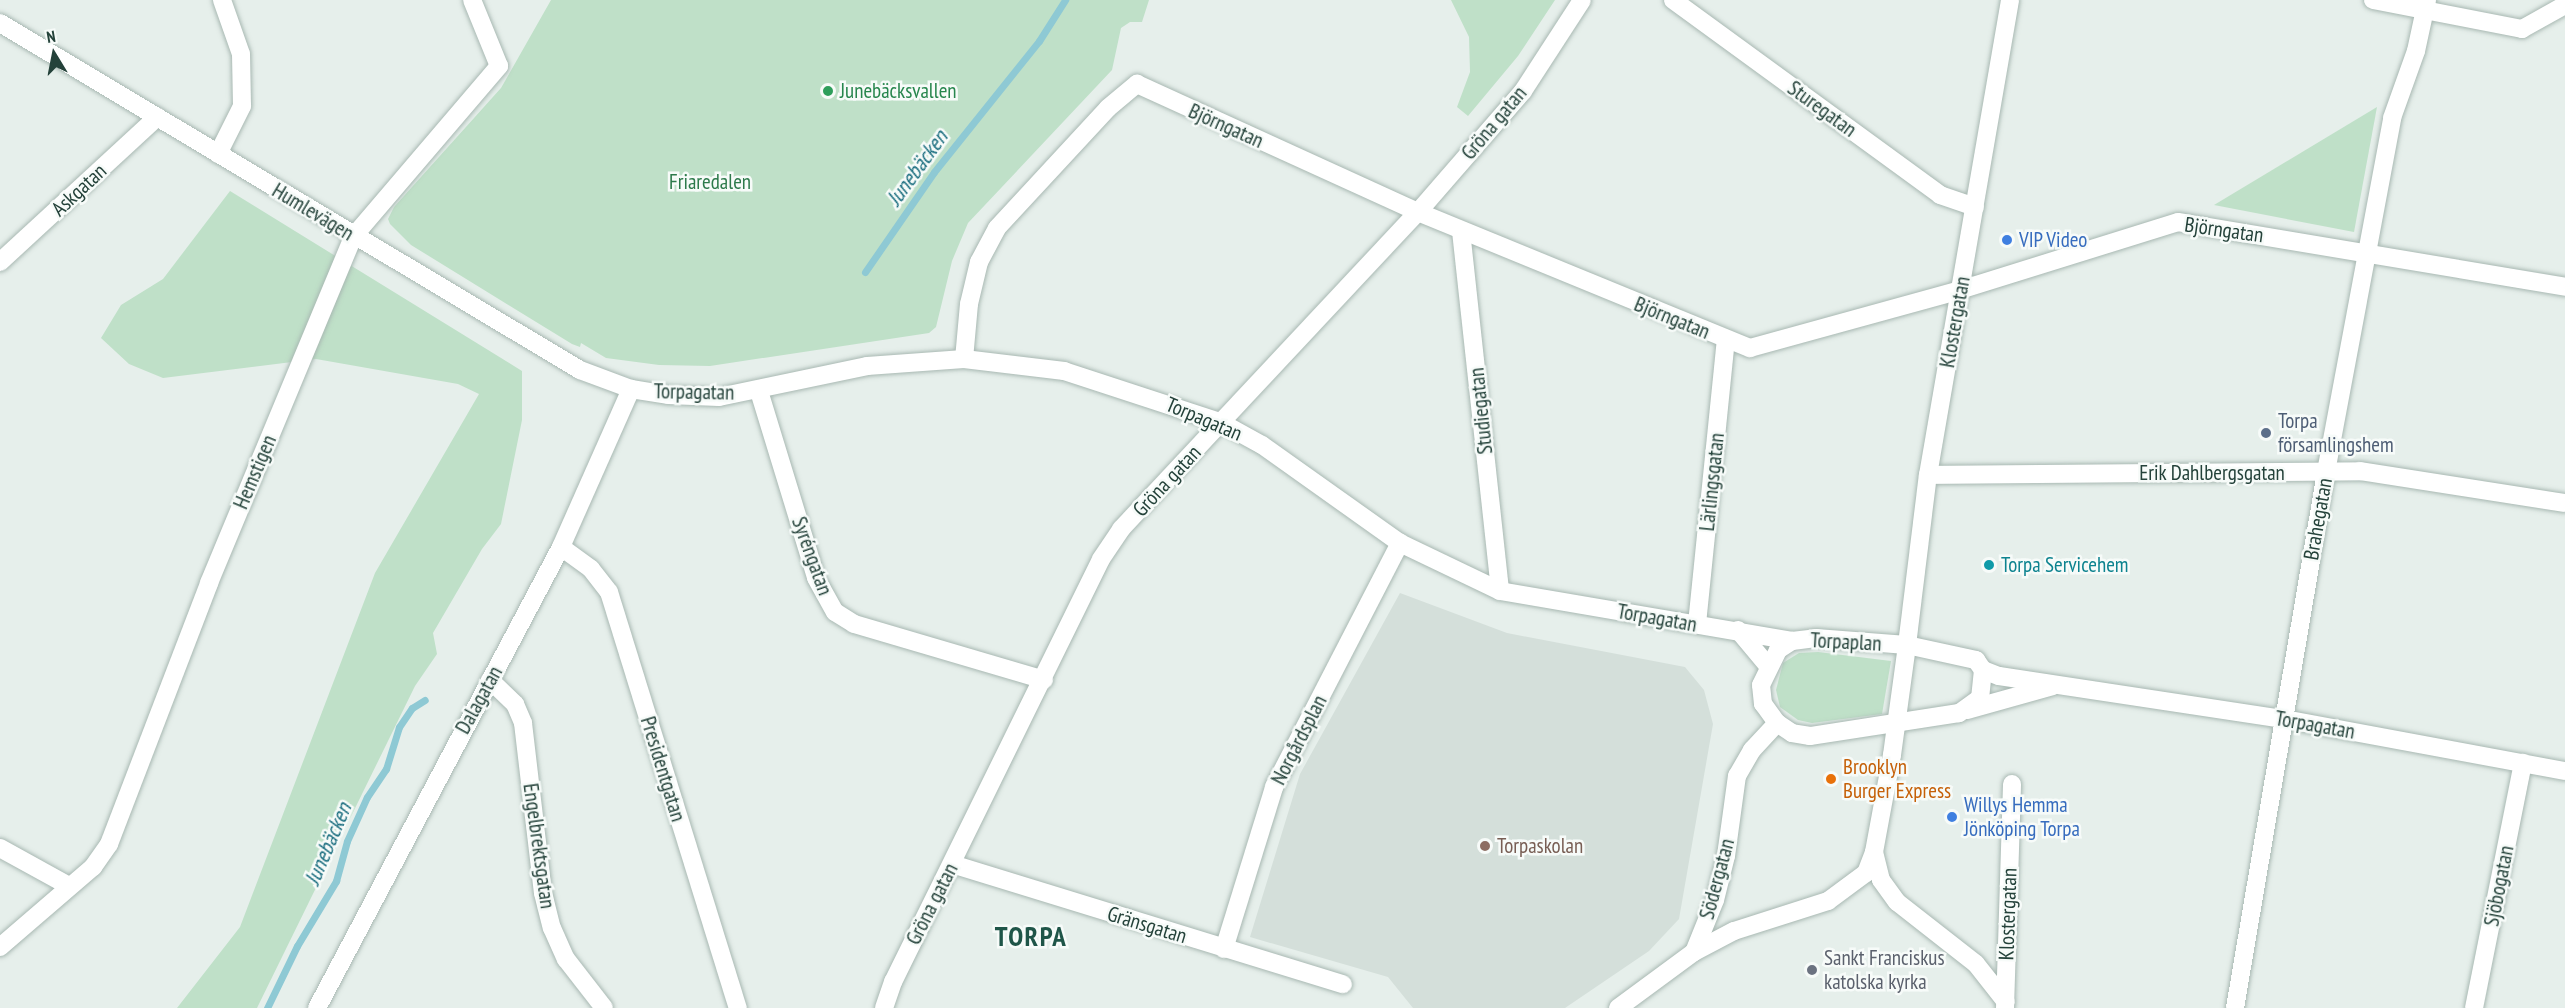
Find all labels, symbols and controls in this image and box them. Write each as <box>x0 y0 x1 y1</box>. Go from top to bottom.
north arrow <box>24 24 84 84</box>
text: N <box>45 26 57 47</box>
street label: Sturegatan <box>1783 76 1861 142</box>
place label: Junebäcksvallen <box>840 78 957 104</box>
street label: Gröna gatan <box>1456 81 1532 165</box>
marker: Junebäcksvallen <box>821 84 835 98</box>
street label: Björngatan <box>1185 98 1267 154</box>
water label: Junebäcken <box>881 125 953 211</box>
street label: Askgatan <box>46 158 112 222</box>
park label: Friaredalen <box>669 169 751 195</box>
street label: Humlevägen <box>268 178 358 246</box>
street label: Björngatan <box>2183 212 2265 248</box>
place label: VIP Video <box>2019 227 2088 253</box>
marker: VIP Video <box>2000 233 2014 247</box>
street label: Klostergatan <box>1935 274 1975 370</box>
street label: Björngatan <box>1631 291 1713 345</box>
street label: Studiegatan <box>1464 366 1498 456</box>
street label: Torpagatan <box>654 379 734 405</box>
street label: Torpagatan <box>1162 392 1246 446</box>
place label: Torpa församlingshem <box>2278 408 2394 458</box>
marker: Torpa församlingshem <box>2259 426 2273 440</box>
street label: Hemstigen <box>228 431 282 513</box>
street label: Lärlingsgatan <box>1694 432 1730 532</box>
street label: Gröna gatan <box>1128 440 1206 522</box>
street label: Erik Dahlbergsgatan <box>2139 460 2285 486</box>
street label: Brahegatan <box>2298 476 2338 562</box>
street label: Syréngatan <box>786 513 838 599</box>
place label: Torpa Servicehem <box>2001 552 2129 578</box>
marker: Torpa Servicehem <box>1982 558 1996 572</box>
street label: Torpagatan <box>1615 599 1699 637</box>
street label: Torpaplan <box>1810 628 1882 656</box>
street label: Dalagatan <box>450 662 508 738</box>
street label: Norgårdsplan <box>1266 691 1332 789</box>
street label: Torpagatan <box>2273 706 2357 744</box>
street label: Presidentgatan <box>635 713 691 825</box>
place label: Brooklyn Burger Express <box>1843 754 1951 804</box>
marker: Brooklyn Burger Express <box>1824 772 1838 786</box>
street label: Engelbrektsgatan <box>518 782 560 910</box>
place label: Willys Hemma Jönköping Torpa <box>1964 792 2080 842</box>
water label: Junebäcken <box>299 799 357 889</box>
marker: Willys Hemma Jönköping Torpa <box>1945 810 1959 824</box>
place label: Torpaskolan <box>1497 833 1583 859</box>
street label: Södergatan <box>1694 836 1740 922</box>
marker: Torpaskolan <box>1478 839 1492 853</box>
street label: Sjöbogatan <box>2479 844 2519 928</box>
street label: Gröna gatan <box>901 859 963 949</box>
street label: Klostergatan <box>1994 867 2022 961</box>
street label: Gränsgatan <box>1104 901 1190 949</box>
district label: TORPA <box>995 921 1067 953</box>
place label: Sankt Franciskus katolska kyrka <box>1824 945 1945 995</box>
marker: Sankt Franciskus katolska kyrka <box>1805 963 1819 977</box>

